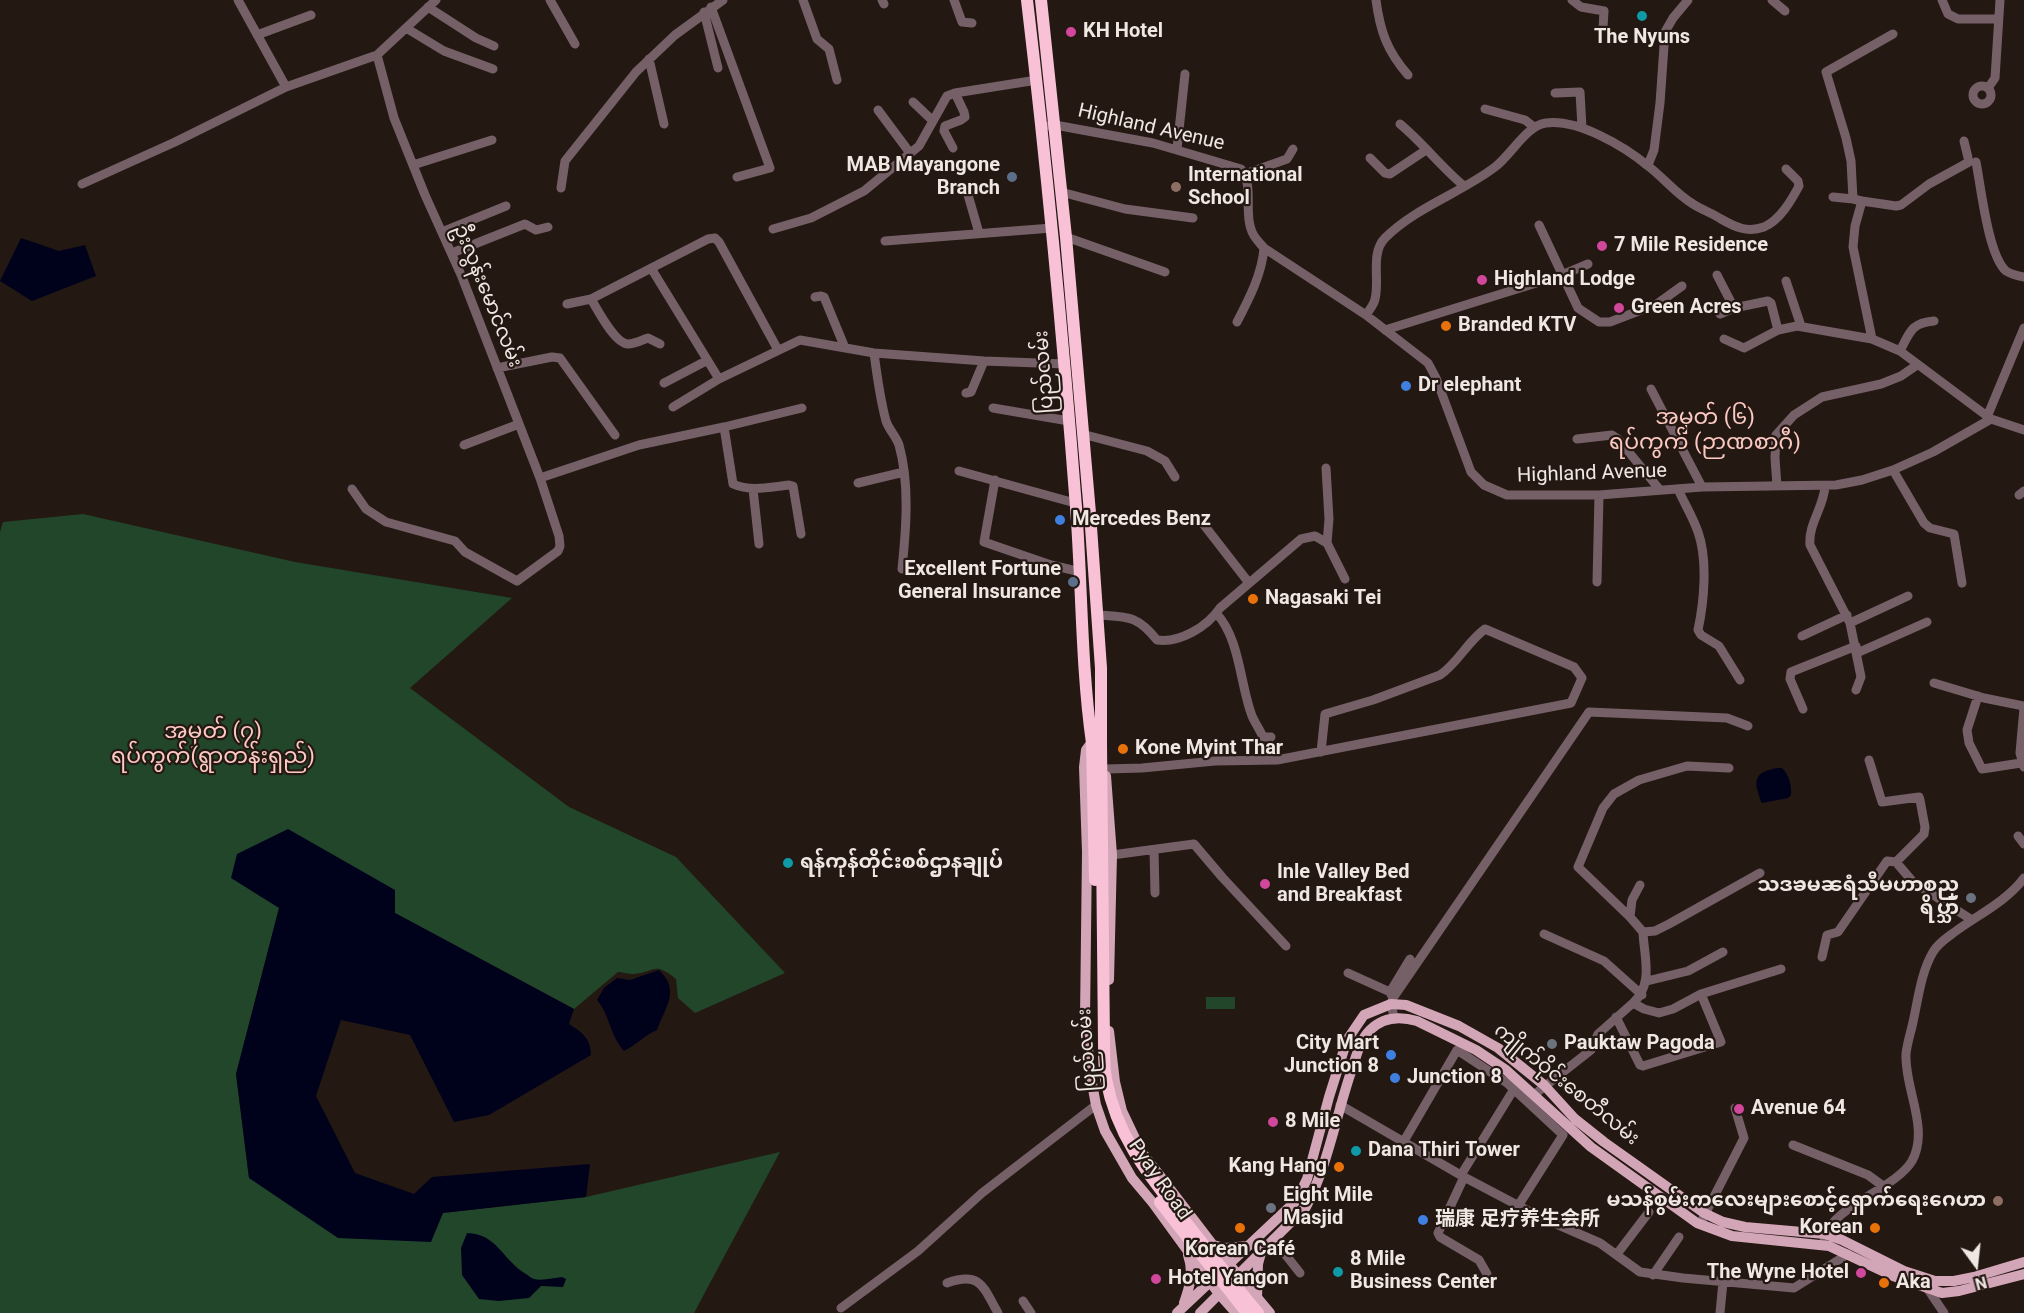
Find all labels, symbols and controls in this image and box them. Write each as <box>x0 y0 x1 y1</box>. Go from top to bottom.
marker: The Nyuns <box>1635 9 1649 23</box>
place label: KH Hotel <box>1083 20 1163 44</box>
marker: KH Hotel <box>1064 25 1078 39</box>
place label: The Nyuns <box>1594 26 1690 50</box>
street label: Highland Avenue <box>1075 99 1227 157</box>
place label: MAB Mayangone Branch <box>847 154 1000 201</box>
place label: International School <box>1188 164 1302 211</box>
marker: MAB Mayangone Branch <box>1005 170 1019 184</box>
marker: International School <box>1169 180 1183 194</box>
street label: ဦးလွန်းမောင်လမ်း <box>447 221 527 371</box>
place label: 7 Mile Residence <box>1614 234 1768 258</box>
marker: 7 Mile Residence <box>1595 239 1609 253</box>
place label: Highland Lodge <box>1494 268 1635 292</box>
marker: Highland Lodge <box>1475 273 1489 287</box>
place label: Green Acres <box>1631 296 1742 320</box>
marker: Green Acres <box>1612 301 1626 315</box>
place label: Branded KTV <box>1458 314 1576 338</box>
marker: Branded KTV <box>1439 319 1453 333</box>
street label: ပြည်လမ်း <box>1030 330 1060 414</box>
place label: Dr elephant <box>1418 374 1521 398</box>
marker: Dr elephant <box>1399 379 1413 393</box>
district label: အမှတ် (၆) ရပ်ကွက် (ဉာဏစာဂီ) <box>1609 405 1801 457</box>
street label: Highland Avenue <box>1517 459 1667 489</box>
place label: Mercedes Benz <box>1072 508 1211 532</box>
marker: Mercedes Benz <box>1053 513 1067 527</box>
place label: Excellent Fortune General Insurance <box>898 558 1061 605</box>
marker: Excellent Fortune General Insurance <box>1066 575 1080 589</box>
place label: Nagasaki Tei <box>1265 587 1381 611</box>
marker: Nagasaki Tei <box>1246 592 1260 606</box>
district label: အမှတ် (၇) ရပ်ကွက်(ရွာတန်းရှည်) <box>111 719 315 770</box>
place label: Kone Myint Thar <box>1135 737 1283 761</box>
marker: Kone Myint Thar <box>1116 742 1130 756</box>
place label: ရန်ကုန်တိုင်းစစ်ဌာနချုပ် <box>800 851 1003 875</box>
marker: ရန်ကုန်တိုင်းစစ်ဌာနချုပ် <box>781 856 795 870</box>
place label: Inle Valley Bed and Breakfast <box>1277 861 1410 908</box>
place label: သဒၶမၼရံသီမဟာစည္ ရိပ္သာ <box>1757 874 1959 921</box>
marker: Inle Valley Bed and Breakfast <box>1258 877 1272 891</box>
marker: သဒၶမၼရံသီမဟာစည္ ရိပ္သာ <box>1964 891 1978 905</box>
street label: ပြည်လမ်း <box>1073 1008 1103 1092</box>
street label: ကျိုက်ဝိုင်းစေတီလမ်း <box>1489 1019 1643 1151</box>
place label: City Mart Junction 8 <box>1284 1032 1379 1079</box>
place label: Pauktaw Pagoda <box>1564 1032 1715 1056</box>
marker: Pauktaw Pagoda <box>1545 1037 1559 1051</box>
marker: City Mart Junction 8 <box>1384 1048 1398 1062</box>
place label: Junction 8 <box>1407 1066 1502 1090</box>
marker: Junction 8 <box>1388 1071 1402 1085</box>
place label: Avenue 64 <box>1751 1097 1846 1121</box>
marker: Avenue 64 <box>1732 1102 1746 1116</box>
place label: 8 Mile <box>1285 1110 1340 1134</box>
marker: 8 Mile <box>1266 1115 1280 1129</box>
street label: Pyay Road <box>1122 1135 1196 1225</box>
place label: Dana Thiri Tower <box>1368 1139 1520 1163</box>
marker: Dana Thiri Tower <box>1349 1144 1363 1158</box>
place label: Kang Hang <box>1229 1155 1327 1179</box>
marker: Kang Hang <box>1332 1160 1346 1174</box>
place label: Eight Mile Masjid <box>1283 1184 1373 1231</box>
place label: မသန်စွမ်းကလေးများစောင့်ရှောက်ရေးဂေဟာ <box>1606 1189 1986 1213</box>
marker: မသန်စွမ်းကလေးများစောင့်ရှောက်ရေးဂေဟာ <box>1991 1194 2005 1208</box>
marker: Eight Mile Masjid <box>1264 1201 1278 1215</box>
place label: 瑞康 足疗养生会所 <box>1435 1208 1600 1232</box>
marker: 瑞康 足疗养生会所 <box>1416 1213 1430 1227</box>
place label: Korean <box>1799 1216 1863 1240</box>
marker: Korean Café <box>1233 1221 1247 1235</box>
marker: Korean <box>1868 1221 1882 1235</box>
north arrow <box>1946 1235 2006 1295</box>
place label: Korean Café <box>1185 1238 1295 1262</box>
place label: 8 Mile Business Center <box>1350 1248 1497 1295</box>
place label: The Wyne Hotel <box>1707 1261 1849 1285</box>
marker: 8 Mile Business Center <box>1331 1265 1345 1279</box>
marker: The Wyne Hotel <box>1854 1266 1868 1280</box>
place label: Hotel Yangon <box>1168 1267 1289 1291</box>
place label: Aka <box>1896 1271 1931 1295</box>
marker: Hotel Yangon <box>1149 1272 1163 1286</box>
text: N <box>1973 1272 1989 1294</box>
marker: Aka <box>1877 1276 1891 1290</box>

